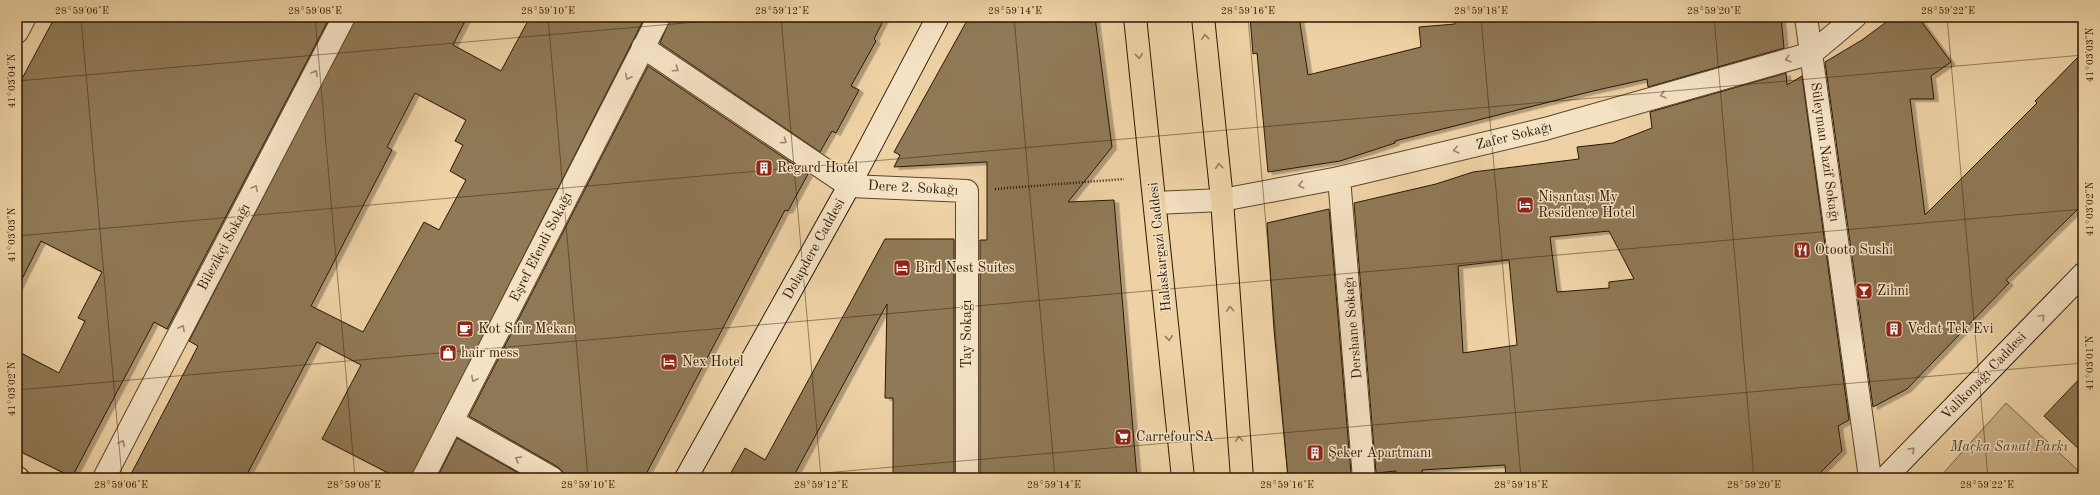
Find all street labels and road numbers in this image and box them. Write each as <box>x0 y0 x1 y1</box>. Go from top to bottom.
street label: Süleyman Nazif Sokağı <box>1808 81 1842 223</box>
street label: Zafer Sokağı <box>1474 120 1554 152</box>
street label: Dere 2. Sokağı <box>867 179 959 197</box>
street label: Halaskargazi Caddesi <box>1146 181 1174 312</box>
street label: Eşref Efendi Sokağı <box>507 190 575 304</box>
street label: Dolapdere Caddesi <box>781 196 848 302</box>
street label: Bilezikçi Sokağı <box>195 201 253 293</box>
street label: Dershane Sokağı <box>1342 276 1364 380</box>
street label: Tay Sokağı <box>960 300 974 368</box>
street label: Valikonağı Caddesi <box>1939 330 2029 422</box>

